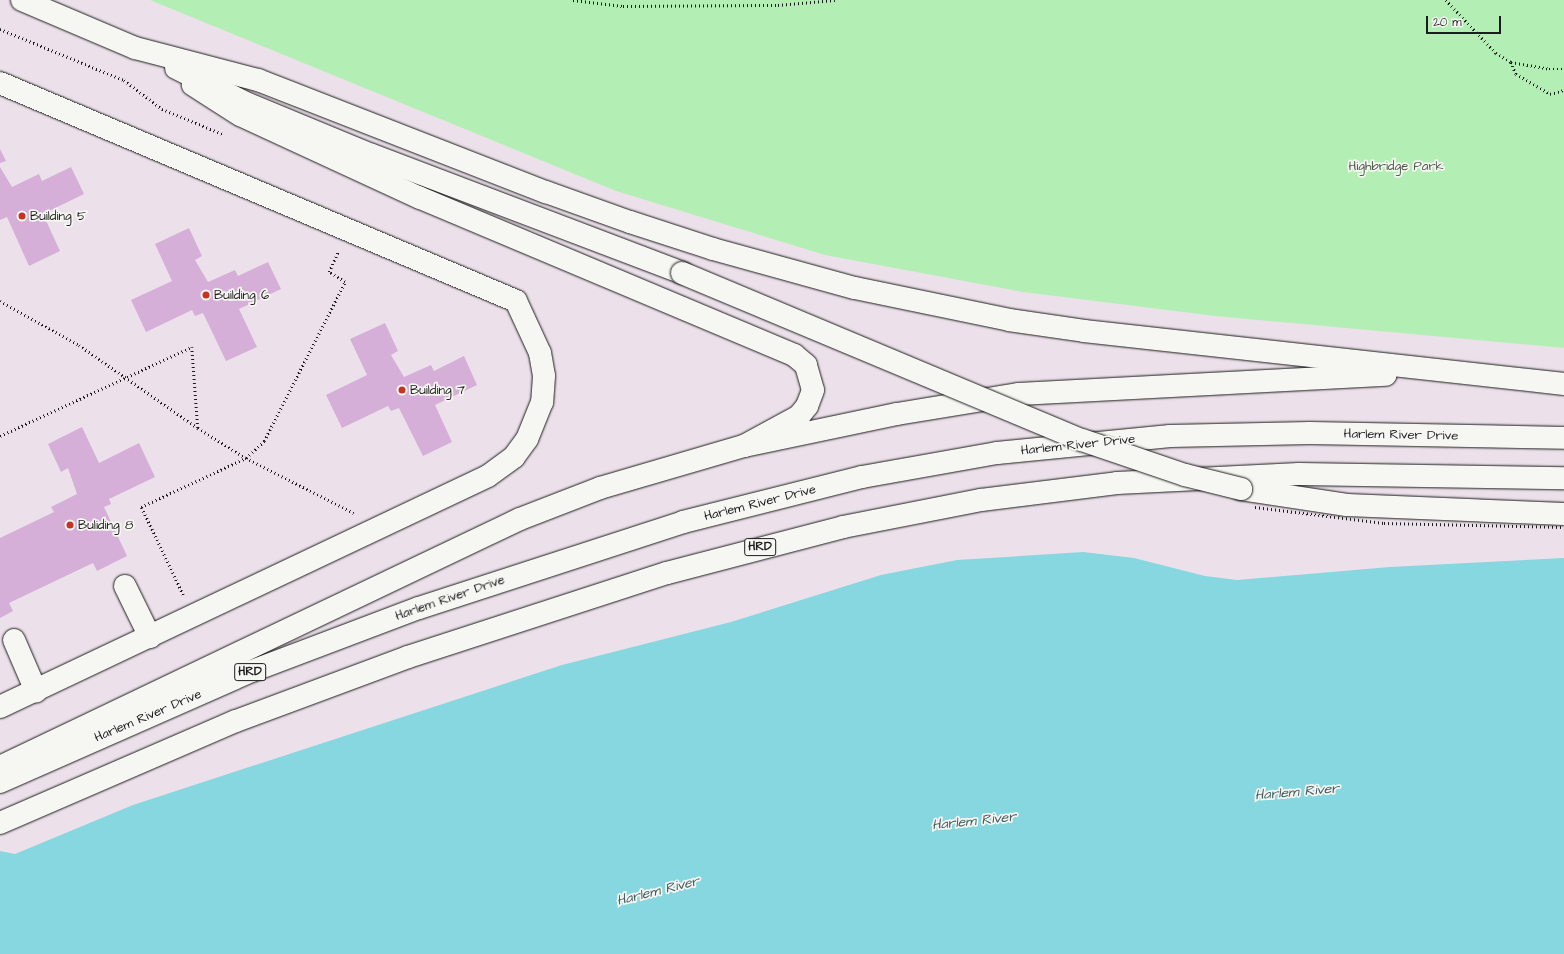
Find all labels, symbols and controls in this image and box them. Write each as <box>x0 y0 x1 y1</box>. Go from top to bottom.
scale bar <box>1428 8 1503 34</box>
text: 20 m <box>1433 14 1462 31</box>
park label: Highbridge Park <box>1348 158 1444 174</box>
place label: Building 5 <box>30 208 86 224</box>
marker: Building 5 <box>17 211 27 221</box>
place label: Building 6 <box>214 287 269 303</box>
marker: Building 6 <box>201 290 211 300</box>
place label: Building 7 <box>410 382 465 398</box>
marker: Building 7 <box>397 385 407 395</box>
street label: Harlem River Drive <box>1343 426 1459 444</box>
street label: Harlem River Drive <box>1020 431 1136 459</box>
street label: Harlem River Drive <box>702 482 818 524</box>
place label: Buliding 8 <box>78 517 133 533</box>
marker: Buliding 8 <box>65 520 75 530</box>
road number: HRD <box>744 537 776 557</box>
street label: Harlem River Drive <box>393 572 507 624</box>
road number: HRD <box>234 662 266 682</box>
street label: Harlem River Drive <box>92 686 204 746</box>
water label: Harlem River <box>1254 780 1340 804</box>
water label: Harlem River <box>931 808 1017 834</box>
water label: Harlem River <box>615 873 701 909</box>

